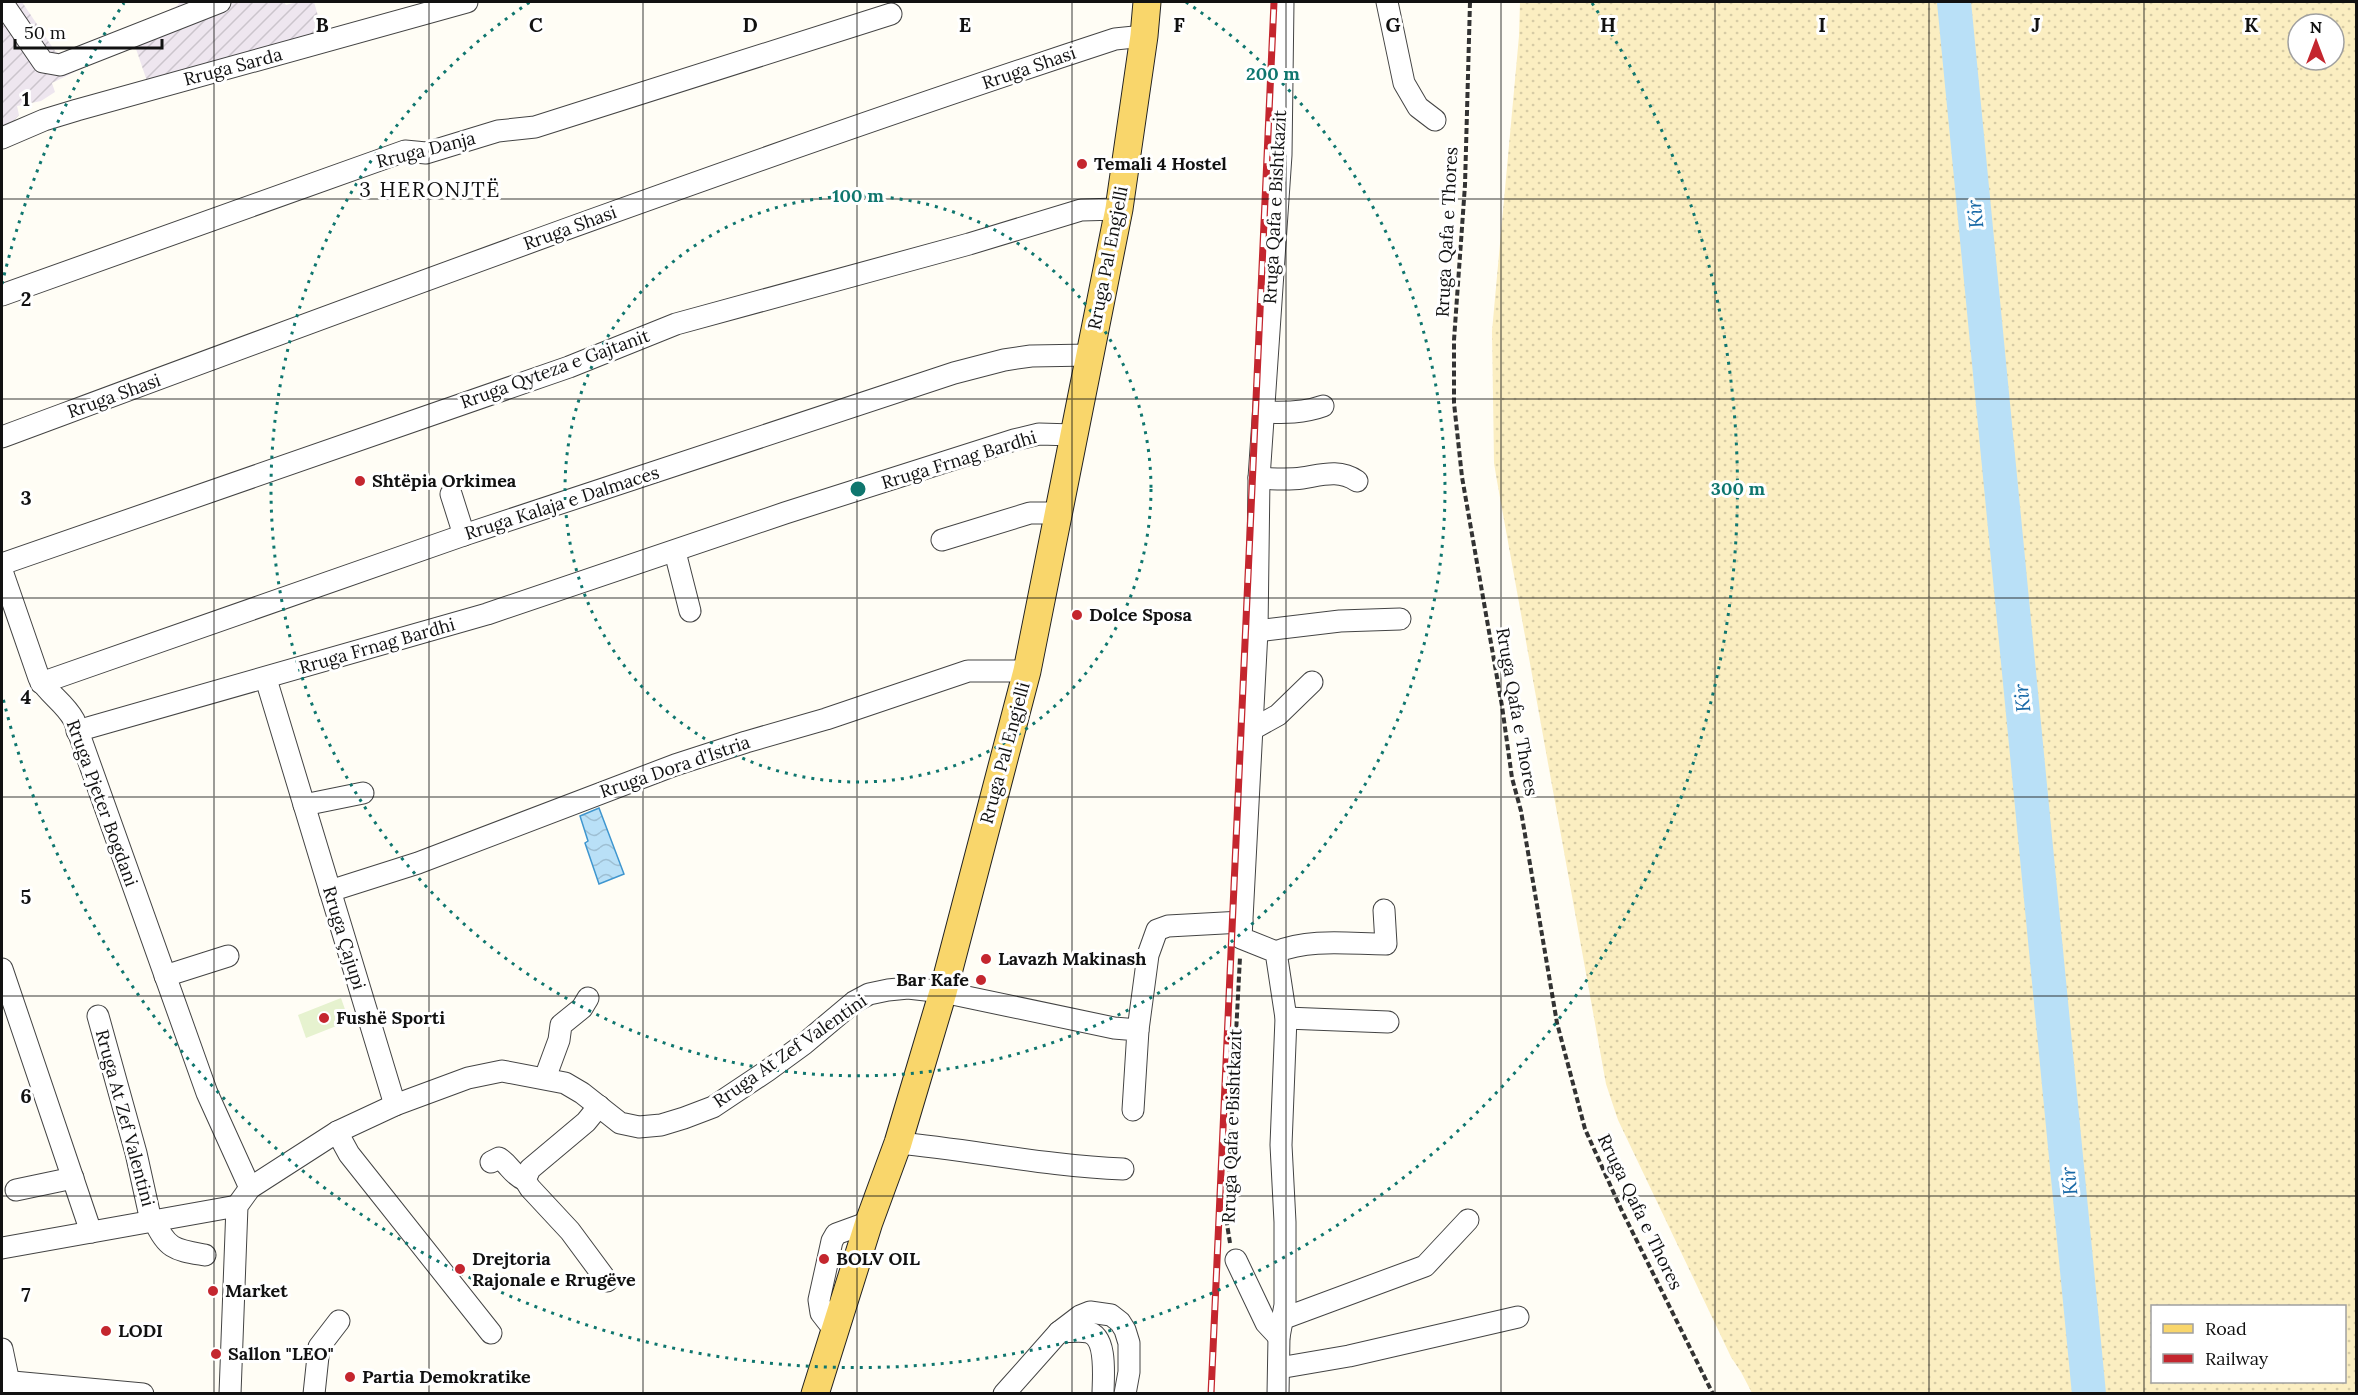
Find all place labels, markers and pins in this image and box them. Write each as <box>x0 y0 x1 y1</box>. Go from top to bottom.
place label: Temali 4 Hostel <box>1094 152 1227 175</box>
marker: Temali 4 Hostel <box>1075 157 1089 171</box>
place label: Shtëpia Orkimea <box>372 469 517 492</box>
marker: Shtëpia Orkimea <box>353 474 367 488</box>
centre of rings <box>848 479 868 499</box>
place label: Dolce Sposa <box>1089 603 1192 626</box>
marker: Dolce Sposa <box>1070 608 1084 622</box>
place label: Lavazh Makinash <box>998 947 1146 970</box>
marker: Lavazh Makinash <box>979 952 993 966</box>
place label: Bar Kafe <box>896 968 969 991</box>
marker: Bar Kafe <box>974 973 988 987</box>
place label: Fushë Sporti <box>336 1006 445 1029</box>
marker: Fushë Sporti <box>317 1011 331 1025</box>
place label: Drejtoria Rajonale e Rrugëve <box>472 1247 636 1291</box>
place label: BOLV OIL <box>836 1247 920 1270</box>
marker: BOLV OIL <box>817 1252 831 1266</box>
marker: Drejtoria Rajonale e Rrugëve <box>453 1262 467 1276</box>
place label: Market <box>225 1279 288 1302</box>
marker: Market <box>206 1284 220 1298</box>
place label: LODI <box>118 1319 163 1342</box>
marker: LODI <box>99 1324 113 1338</box>
place label: Sallon "LEO" <box>228 1342 334 1365</box>
marker: Sallon "LEO" <box>209 1347 223 1361</box>
place label: Partia Demokratike <box>362 1365 531 1388</box>
marker: Partia Demokratike <box>343 1370 357 1384</box>

